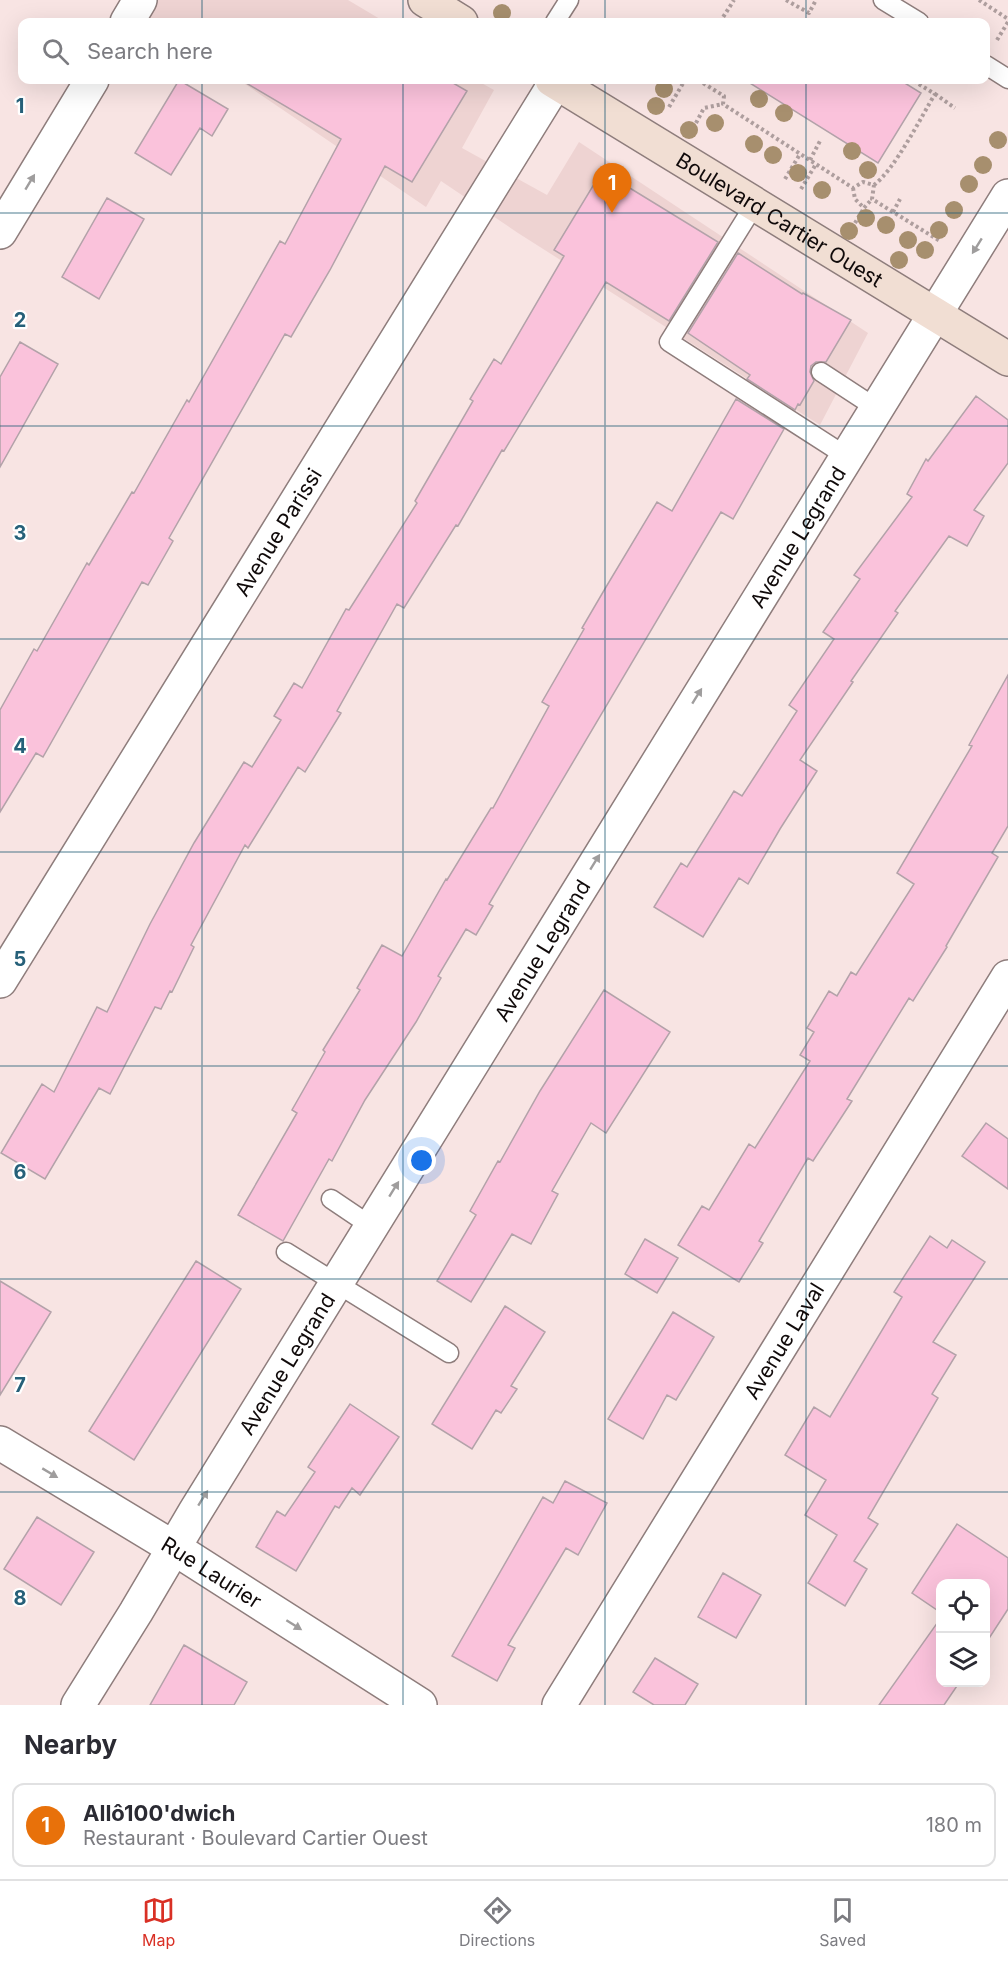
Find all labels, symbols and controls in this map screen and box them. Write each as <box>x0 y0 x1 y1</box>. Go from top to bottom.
search box <box>18 18 990 84</box>
icon: search <box>39 35 72 68</box>
text: Search here <box>87 38 213 64</box>
text: 1 <box>16 94 24 118</box>
street label: Boulevard Cartier Ouest <box>672 147 888 292</box>
pin: 1 <box>592 164 632 213</box>
one-way arrow <box>25 174 36 190</box>
one-way arrow <box>972 238 983 254</box>
text: 2 <box>14 308 26 332</box>
street label: Avenue Legrand <box>744 461 851 612</box>
street label: Avenue Parissi <box>229 463 327 600</box>
text: 3 <box>14 521 26 545</box>
one-way arrow <box>692 688 703 704</box>
text: 4 <box>13 734 27 758</box>
one-way arrow <box>590 854 601 870</box>
street label: Avenue Legrand <box>489 875 595 1026</box>
text: 5 <box>14 947 26 971</box>
your location <box>407 1146 436 1175</box>
text: 6 <box>14 1160 27 1184</box>
one-way arrow <box>388 1181 399 1197</box>
street label: Avenue Laval <box>738 1278 829 1403</box>
street label: Avenue Legrand <box>233 1288 340 1439</box>
text: 7 <box>14 1373 26 1397</box>
one-way arrow <box>42 1468 58 1479</box>
one-way arrow <box>198 1490 209 1506</box>
street label: Rue Laurier <box>157 1531 266 1613</box>
map controls <box>936 1579 990 1687</box>
button: locate <box>936 1579 990 1633</box>
text: 8 <box>13 1586 27 1610</box>
one-way arrow <box>286 1619 302 1630</box>
button: layers <box>936 1633 990 1687</box>
text: Nearby <box>24 1729 117 1760</box>
text: Allô100'dwich <box>83 1800 235 1826</box>
text: 1 <box>41 1813 50 1837</box>
text: 180 m <box>926 1813 982 1837</box>
text: Restaurant · Boulevard Cartier Ouest <box>83 1826 428 1850</box>
tab: Map <box>142 1894 175 1950</box>
tab: Directions <box>459 1894 535 1950</box>
tab: Saved <box>819 1894 866 1950</box>

